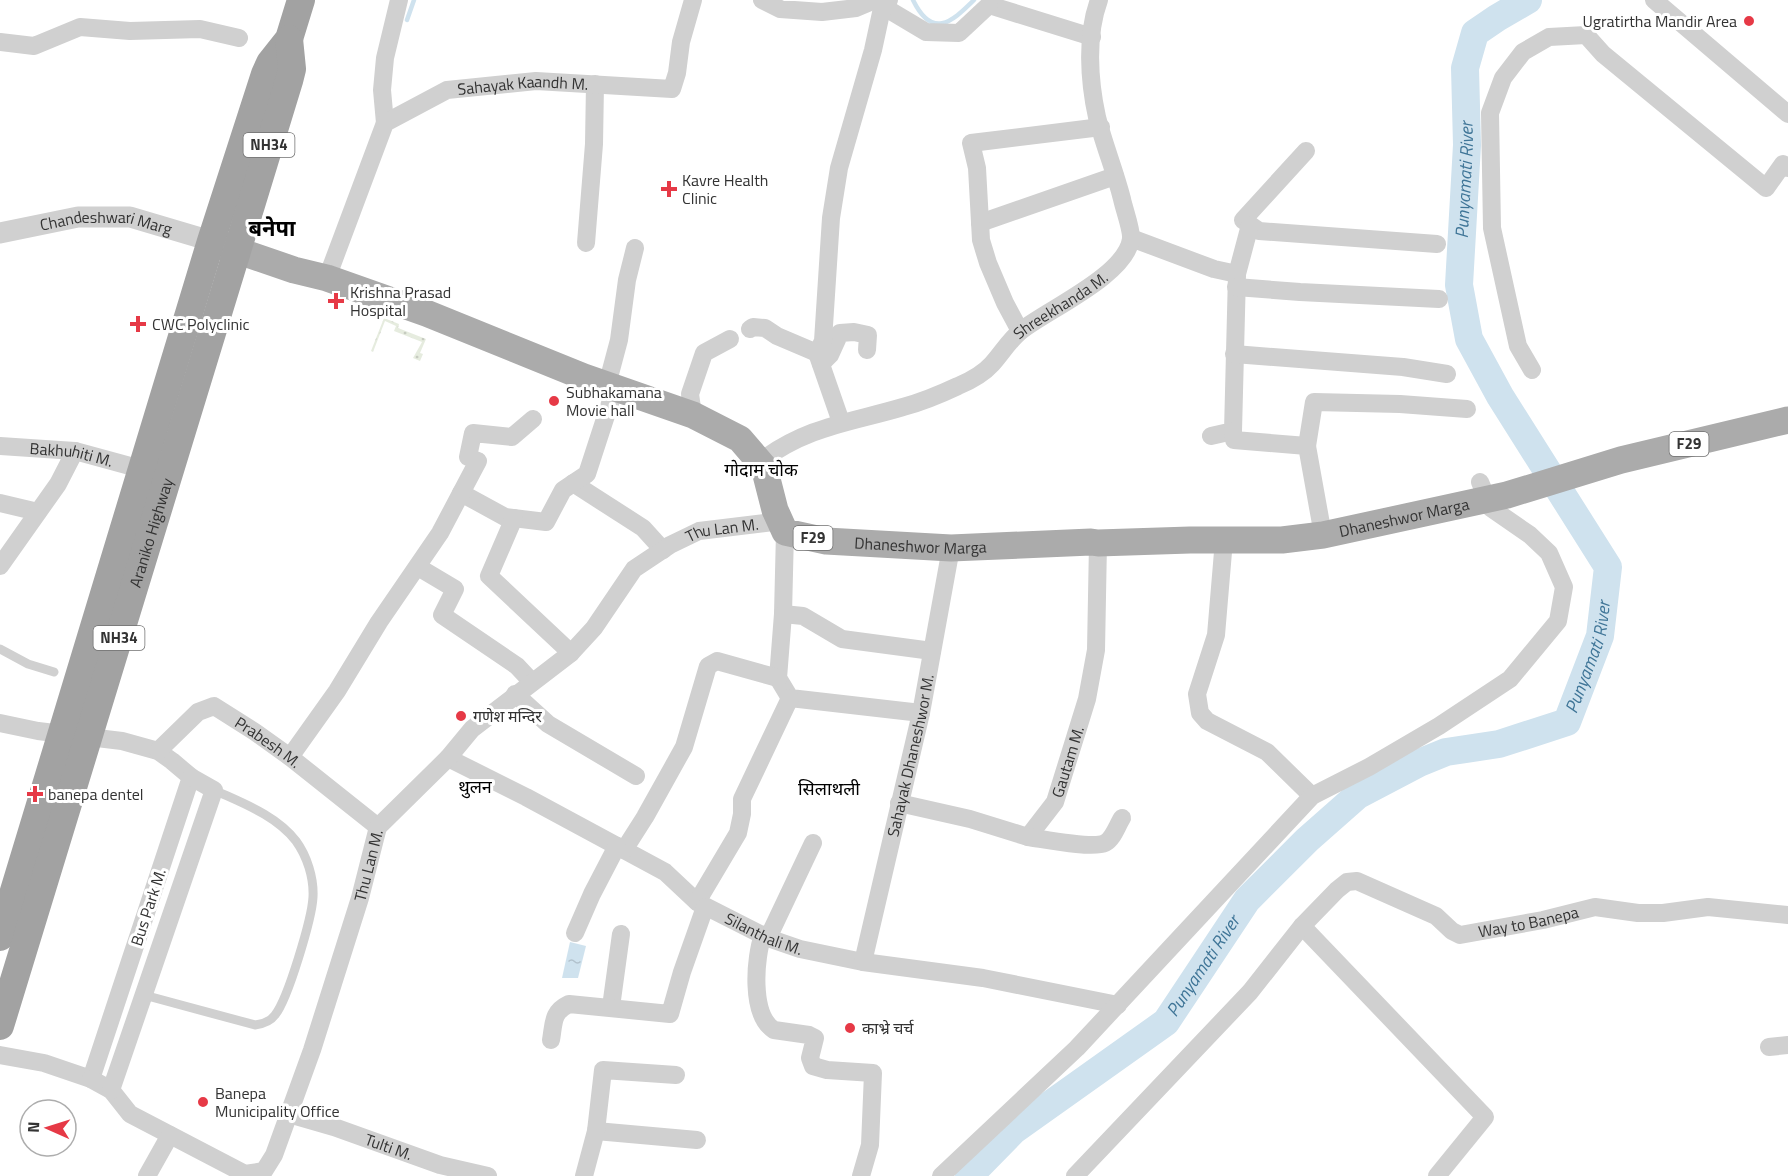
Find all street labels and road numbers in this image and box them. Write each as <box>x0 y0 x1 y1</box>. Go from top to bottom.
street label: Sahayak Kaandh M. <box>456 69 589 101</box>
road number: NH34 <box>244 133 294 157</box>
street label: Chandeshwari Marg <box>38 205 175 241</box>
street label: Shreekhanda M. <box>1008 266 1113 345</box>
road number: F29 <box>1670 432 1708 456</box>
street label: Bakhuhiti M. <box>29 436 116 473</box>
street label: Araniko Highway <box>123 474 179 590</box>
street label: Dhaneshwor Marga <box>1337 492 1471 543</box>
street label: Thu Lan M. <box>681 512 760 548</box>
road number: F29 <box>794 526 832 550</box>
street label: Dhaneshwor Marga <box>854 531 987 560</box>
road number: NH34 <box>94 626 144 650</box>
street label: Sahayak Dhaneshwor M. <box>881 672 940 839</box>
street label: Prabesh M. <box>230 710 306 774</box>
street label: Gautam M. <box>1045 723 1090 800</box>
street label: Thu Lan M. <box>348 827 389 904</box>
street label: Bus Park M. <box>124 865 172 949</box>
street label: Way to Banepa <box>1476 900 1581 943</box>
street label: Silanthali M. <box>721 906 804 961</box>
street label: Tulti M. <box>362 1127 416 1166</box>

